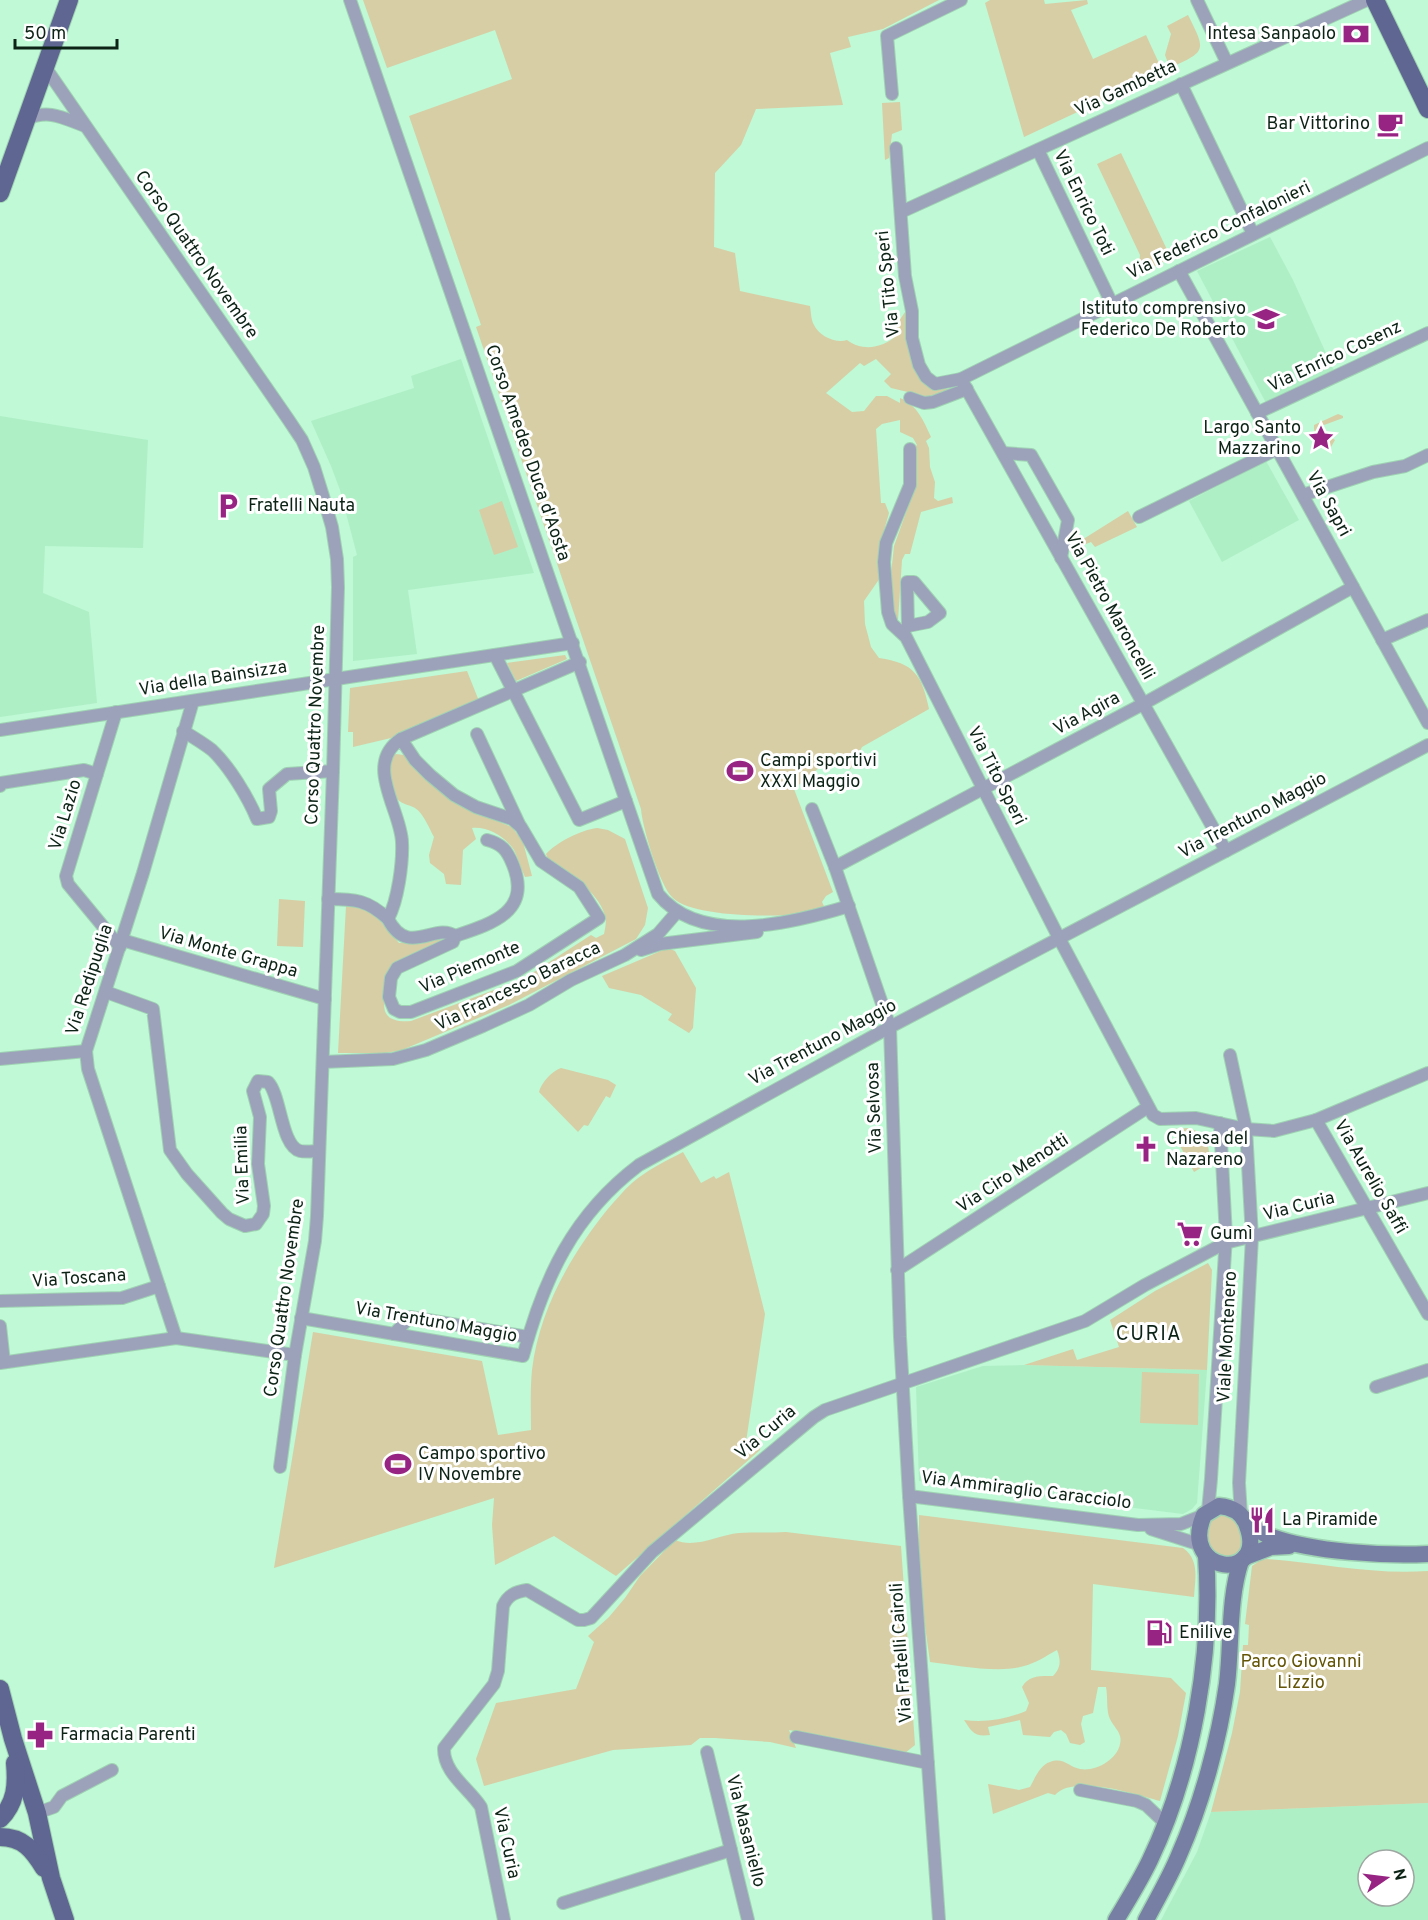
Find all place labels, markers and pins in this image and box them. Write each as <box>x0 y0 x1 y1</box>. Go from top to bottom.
bank icon: Intesa Sanpaolo <box>1341 19 1371 49</box>
place label: Intesa Sanpaolo <box>1207 23 1336 46</box>
cafe icon: Bar Vittorino <box>1375 109 1405 139</box>
place label: Bar Vittorino <box>1266 113 1370 136</box>
place label: Istituto comprensivo Federico De Roberto <box>1081 298 1246 342</box>
school or university icon: Istituto comprensivo Federico De Roberto <box>1251 304 1281 334</box>
place label: Largo Santo Mazzarino <box>1203 417 1301 461</box>
place icon: Largo Santo Mazzarino <box>1306 423 1336 453</box>
parking icon: Fratelli Nauta <box>213 491 243 521</box>
place label: Fratelli Nauta <box>248 495 355 518</box>
place label: Campi sportivi XXXI Maggio <box>760 750 877 794</box>
sports icon: Campi sportivi XXXI Maggio <box>725 756 755 786</box>
place label: Chiesa del Nazareno <box>1166 1128 1248 1172</box>
church icon: Chiesa del Nazareno <box>1131 1134 1161 1164</box>
supermarket icon: Gumì <box>1175 1219 1205 1249</box>
place label: Gumì <box>1210 1223 1252 1246</box>
place label: Campo sportivo IV Novembre <box>418 1443 546 1487</box>
sports icon: Campo sportivo IV Novembre <box>383 1449 413 1479</box>
restaurant icon: La Piramide <box>1247 1505 1277 1535</box>
place label: La Piramide <box>1282 1509 1378 1532</box>
fuel station icon: Enilive <box>1144 1618 1174 1648</box>
place label: Enilive <box>1179 1622 1233 1645</box>
pharmacy icon: Farmacia Parenti <box>25 1720 55 1750</box>
place label: Farmacia Parenti <box>60 1724 196 1747</box>

